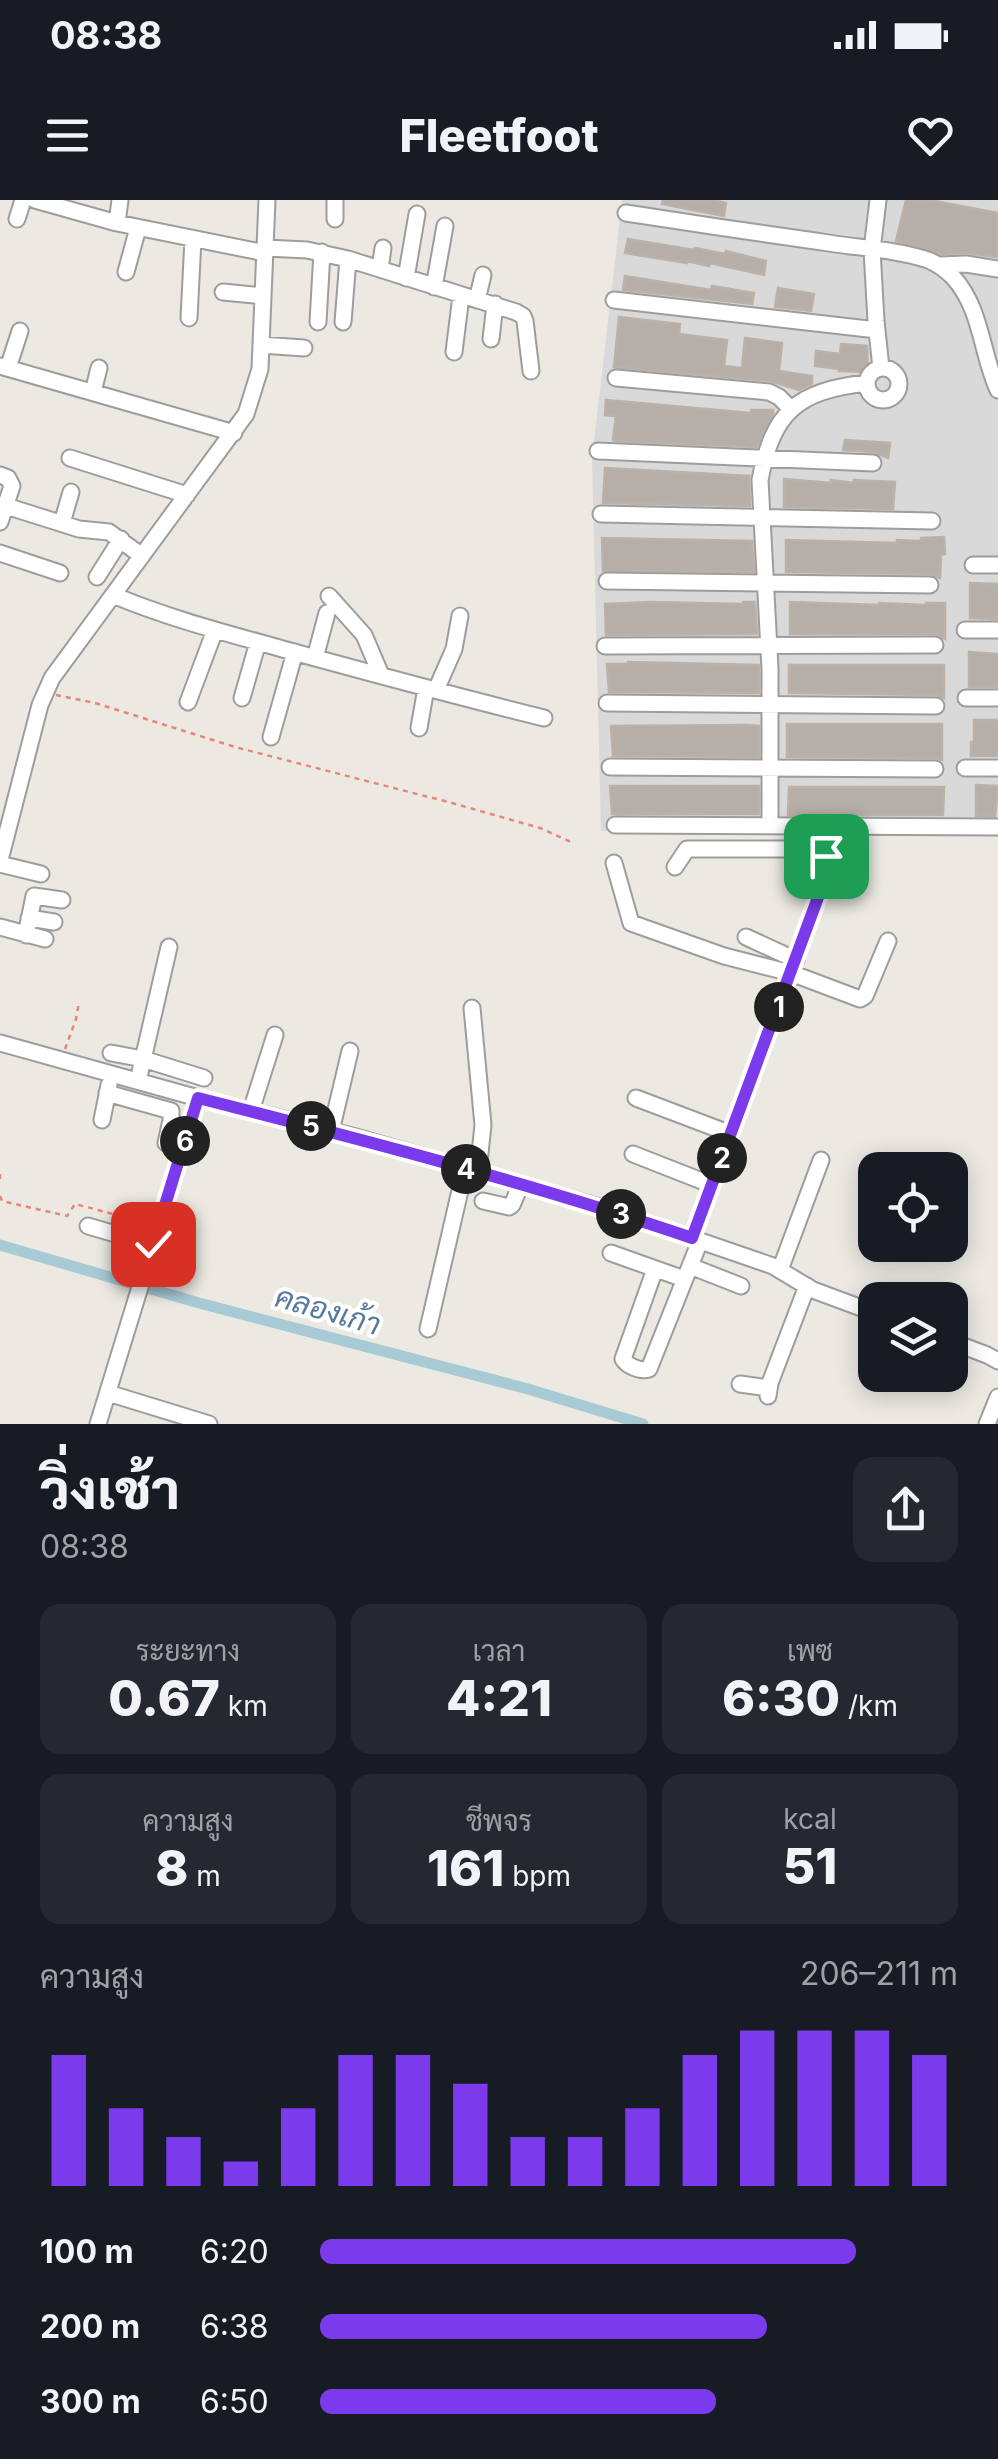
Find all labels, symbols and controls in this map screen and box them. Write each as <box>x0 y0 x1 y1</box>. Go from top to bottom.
text: 08:38 <box>50 12 162 58</box>
icon: menu <box>40 108 95 163</box>
text: Fleetfoot <box>399 108 599 163</box>
icon: heart <box>903 108 958 163</box>
pin <box>784 814 869 899</box>
icon: arrive <box>799 829 854 884</box>
pin: 1 <box>754 982 804 1032</box>
text: 1 <box>773 990 785 1024</box>
pin: 5 <box>286 1101 336 1151</box>
text: 5 <box>302 1109 320 1143</box>
pin: 6 <box>160 1116 210 1166</box>
text: 6 <box>176 1124 194 1158</box>
pin: 2 <box>697 1133 747 1183</box>
text: 2 <box>713 1141 731 1175</box>
pin: 4 <box>441 1144 491 1194</box>
text: 4 <box>457 1152 475 1186</box>
map controls <box>858 1152 968 1392</box>
button: locate <box>858 1152 968 1262</box>
pin: 3 <box>596 1189 646 1239</box>
text: 3 <box>612 1197 630 1231</box>
pin <box>111 1202 196 1287</box>
icon: check <box>126 1217 181 1272</box>
water label: คลองเก้า <box>271 1277 385 1342</box>
button: layers <box>858 1282 968 1392</box>
text: วิ่งเช้า <box>40 1456 180 1522</box>
button: share <box>853 1457 958 1562</box>
text: 08:38 <box>40 1527 129 1566</box>
text: ระยะทาง <box>136 1634 240 1668</box>
text: เวลา <box>473 1634 525 1668</box>
text: เพซ <box>787 1634 833 1668</box>
text: 0.67 <box>108 1668 220 1728</box>
text: 4:21 <box>446 1668 552 1728</box>
text: 6:30 <box>722 1668 840 1728</box>
text: km <box>220 1689 268 1723</box>
text: /km <box>840 1689 898 1723</box>
text: kcal <box>783 1802 837 1836</box>
text: ความสูง <box>143 1804 233 1838</box>
text: ชีพจร <box>466 1804 532 1838</box>
text: 51 <box>783 1836 837 1896</box>
text: 8 <box>155 1838 188 1898</box>
text: 161 <box>427 1838 504 1898</box>
text: m <box>188 1859 221 1893</box>
text: bpm <box>504 1859 571 1893</box>
text: 206–211 m <box>800 1954 958 1993</box>
text: ความสูง <box>40 1957 144 1996</box>
text: 100 m <box>40 2232 134 2271</box>
text: 6:20 <box>200 2232 269 2271</box>
text: 200 m <box>40 2307 140 2346</box>
text: 6:38 <box>200 2307 269 2346</box>
text: 300 m <box>40 2382 141 2421</box>
text: 6:50 <box>200 2382 269 2421</box>

